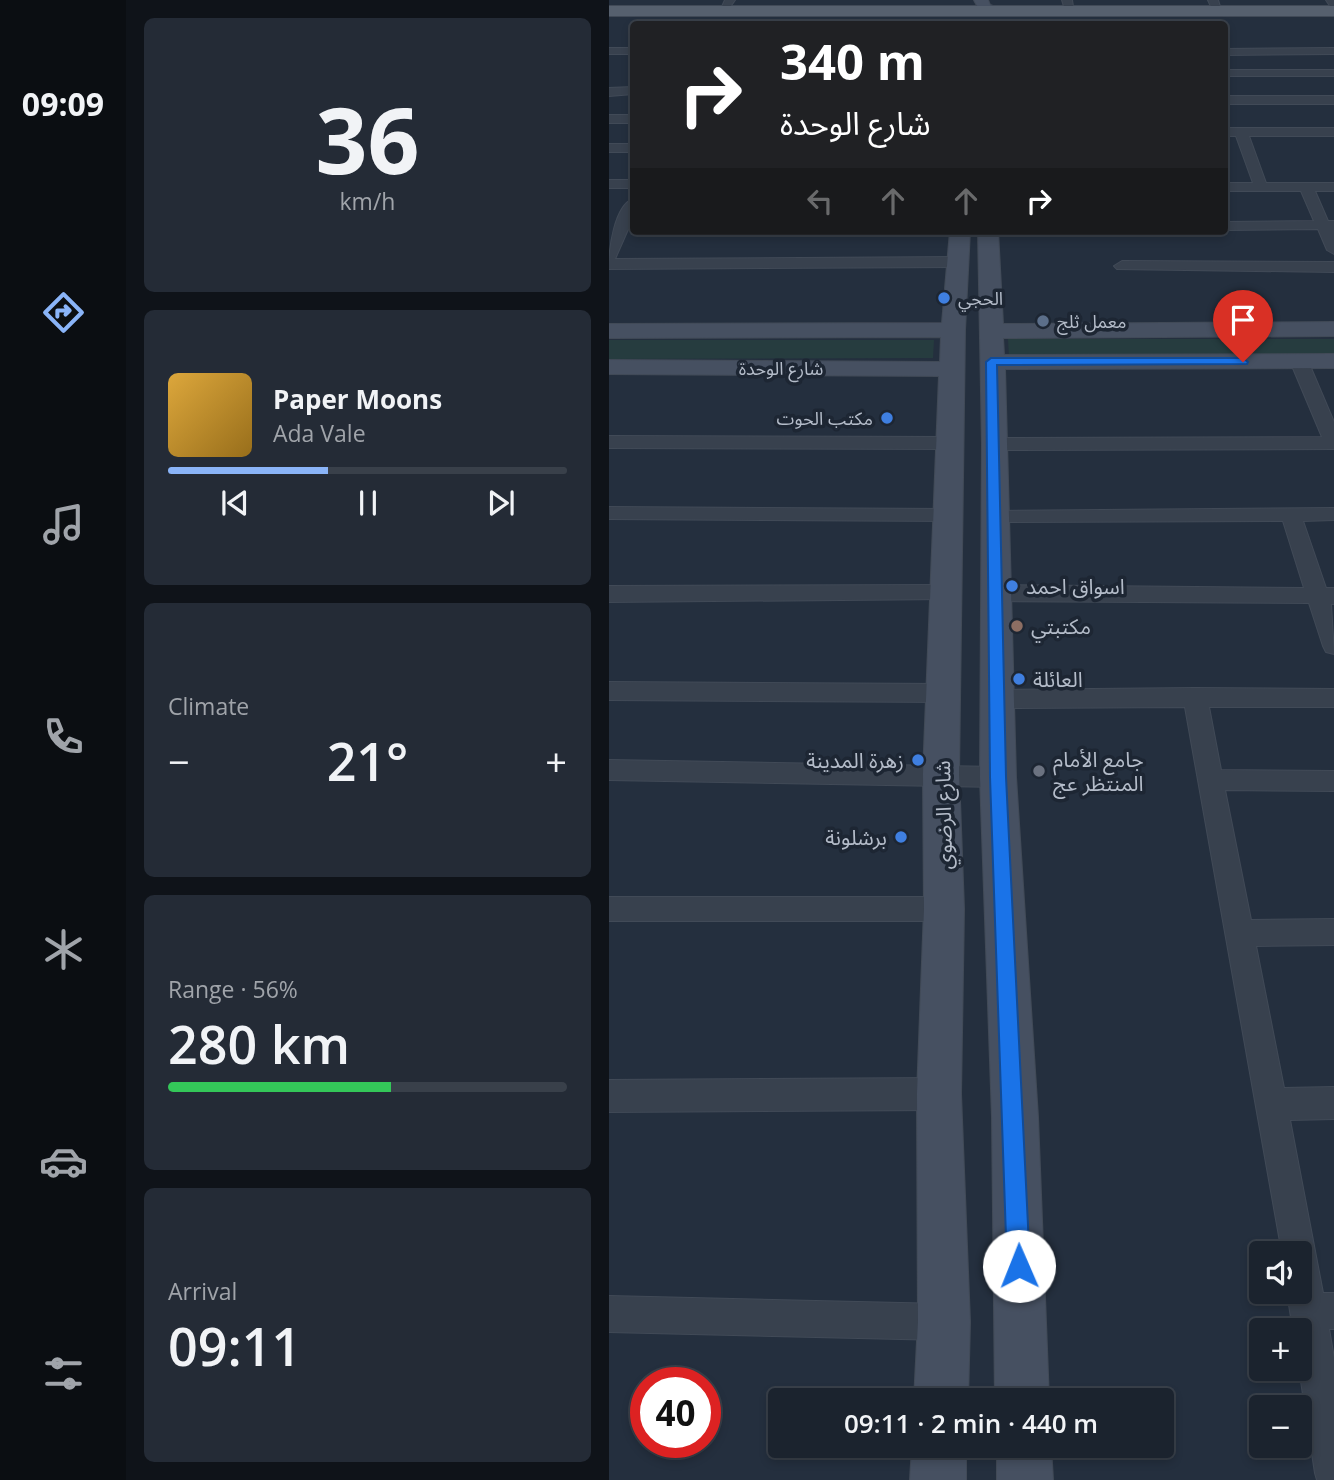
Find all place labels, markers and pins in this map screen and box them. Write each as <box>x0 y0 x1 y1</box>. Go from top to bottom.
place label: الحجي <box>958 286 1003 312</box>
marker: الحجي <box>936 290 952 306</box>
pin <box>1213 290 1273 362</box>
place label: معمل ثلج <box>1057 309 1127 335</box>
marker: معمل ثلج <box>1035 313 1051 329</box>
place label: مكتب الحوت <box>777 406 873 430</box>
marker: مكتب الحوت <box>879 410 895 426</box>
place label: اسواق احمد <box>1026 572 1125 600</box>
marker: اسواق احمد <box>1004 578 1020 594</box>
place label: مكتبتي <box>1031 612 1091 643</box>
marker: مكتبتي <box>1009 618 1025 634</box>
place label: العائلة <box>1033 665 1083 693</box>
marker: العائلة <box>1011 671 1027 687</box>
place label: جامع الأمام المنتظر عج <box>1053 745 1144 799</box>
place label: زهرة المدينة <box>806 746 904 774</box>
marker: زهرة المدينة <box>910 752 926 768</box>
marker: جامع الأمام المنتظر عج <box>1031 763 1047 779</box>
place label: برشلونة <box>825 823 887 851</box>
marker: برشلونة <box>893 829 909 845</box>

